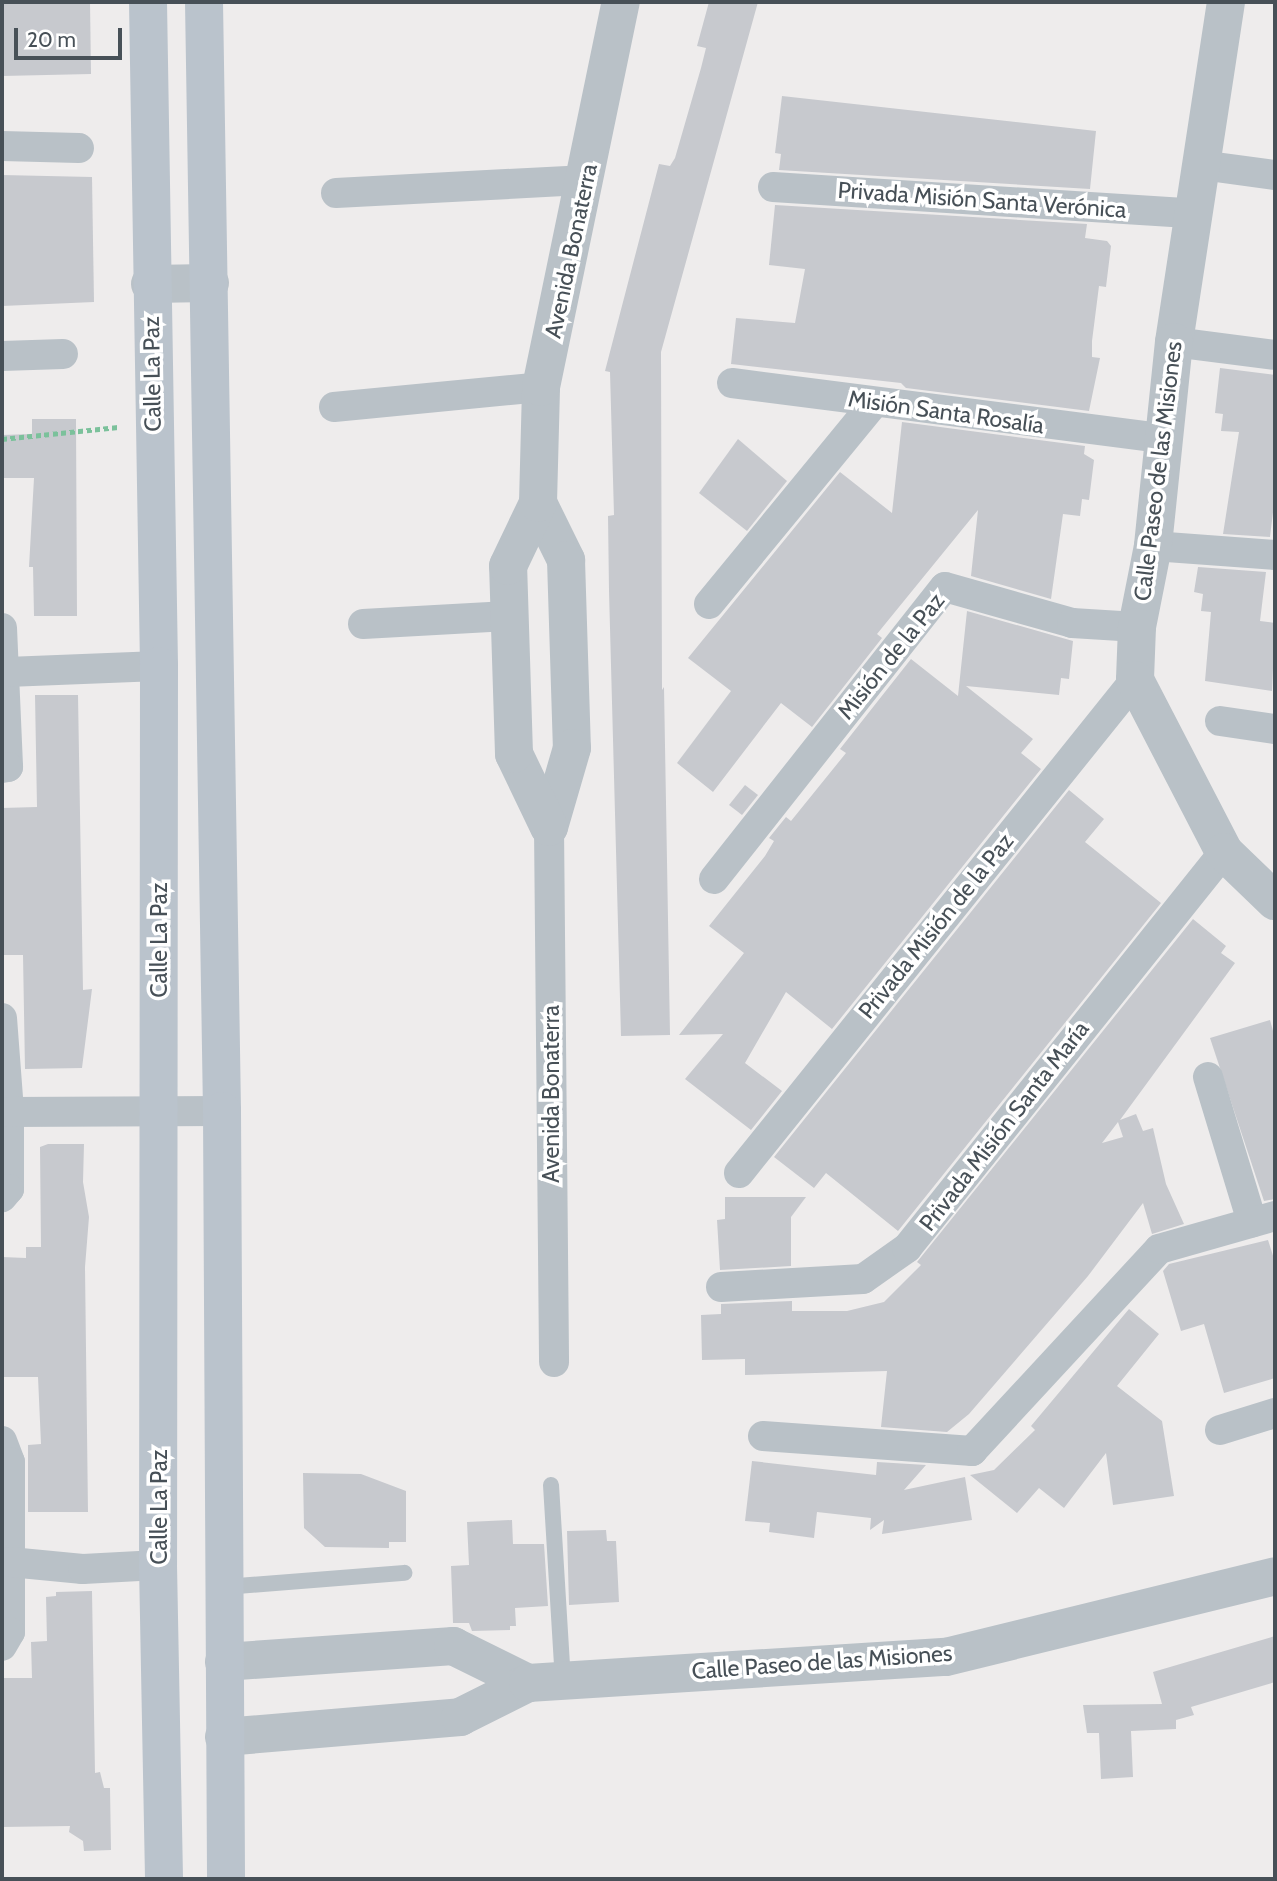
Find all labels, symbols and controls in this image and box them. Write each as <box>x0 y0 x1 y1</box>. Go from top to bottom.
scale bar <box>18 14 126 58</box>
text: 20 m <box>27 27 76 52</box>
street label: Avenida Bonaterra <box>539 161 603 341</box>
street label: Privada Misión Santa Verónica <box>837 176 1127 224</box>
street label: Calle La Paz <box>137 316 167 432</box>
street label: Calle Paseo de las Misiones <box>1128 340 1188 602</box>
street label: Misión Santa Rosalía <box>846 385 1046 439</box>
street label: Misión de la Paz <box>832 587 950 725</box>
street label: Privada Misión de la Paz <box>853 828 1019 1024</box>
street label: Calle La Paz <box>145 882 173 998</box>
street label: Avenida Bonaterra <box>537 1005 565 1183</box>
street label: Privada Misión Santa María <box>914 1016 1094 1236</box>
street label: Calle La Paz <box>145 1449 173 1565</box>
street label: Calle Paseo de las Misiones <box>691 1639 953 1685</box>

